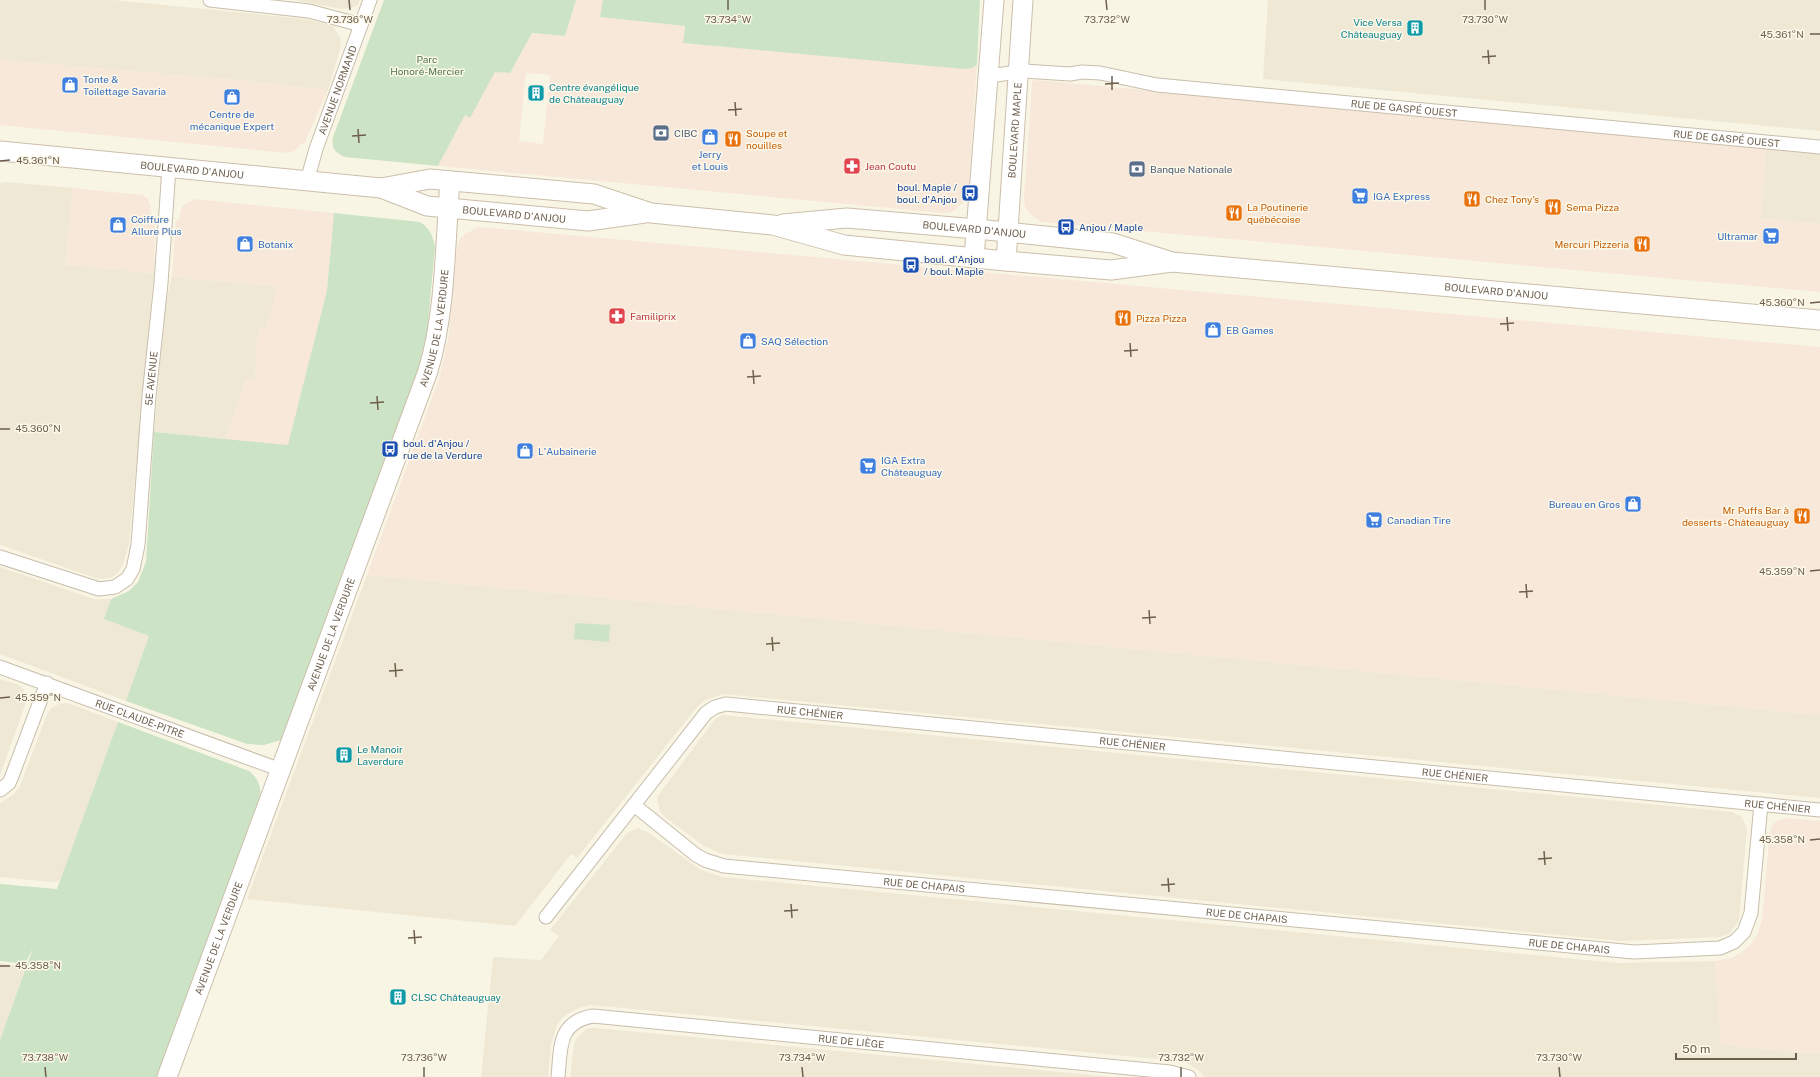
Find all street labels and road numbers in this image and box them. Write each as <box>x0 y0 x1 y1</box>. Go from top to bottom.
street label: AVENUE NORMAND <box>316 44 359 136</box>
street label: BOULEVARD MAPLE <box>1005 82 1024 179</box>
street label: RUE DE GASPÉ OUEST <box>1350 97 1458 119</box>
street label: RUE DE GASPÉ OUEST <box>1673 127 1780 149</box>
street label: BOULEVARD D'ANJOU <box>140 159 244 181</box>
street label: BOULEVARD D'ANJOU <box>462 203 567 225</box>
street label: BOULEVARD D'ANJOU <box>922 218 1027 240</box>
street label: AVENUE DE LA VERDURE <box>417 269 450 389</box>
street label: BOULEVARD D'ANJOU <box>1444 280 1549 302</box>
street label: 5E AVENUE <box>142 350 160 406</box>
street label: AVENUE DE LA VERDURE <box>304 576 357 693</box>
street label: RUE CLAUDE-PITRE <box>94 697 186 740</box>
street label: RUE CHÉNIER <box>776 703 844 721</box>
street label: RUE CHÉNIER <box>1099 734 1167 753</box>
street label: RUE CHÉNIER <box>1421 765 1489 784</box>
street label: RUE CHÉNIER <box>1744 797 1812 815</box>
street label: RUE DE CHAPAIS <box>883 875 966 895</box>
street label: AVENUE DE LA VERDURE <box>192 880 245 996</box>
street label: RUE DE CHAPAIS <box>1205 906 1288 925</box>
street label: RUE DE CHAPAIS <box>1528 936 1611 956</box>
street label: RUE DE LIÈGE <box>818 1032 885 1050</box>

